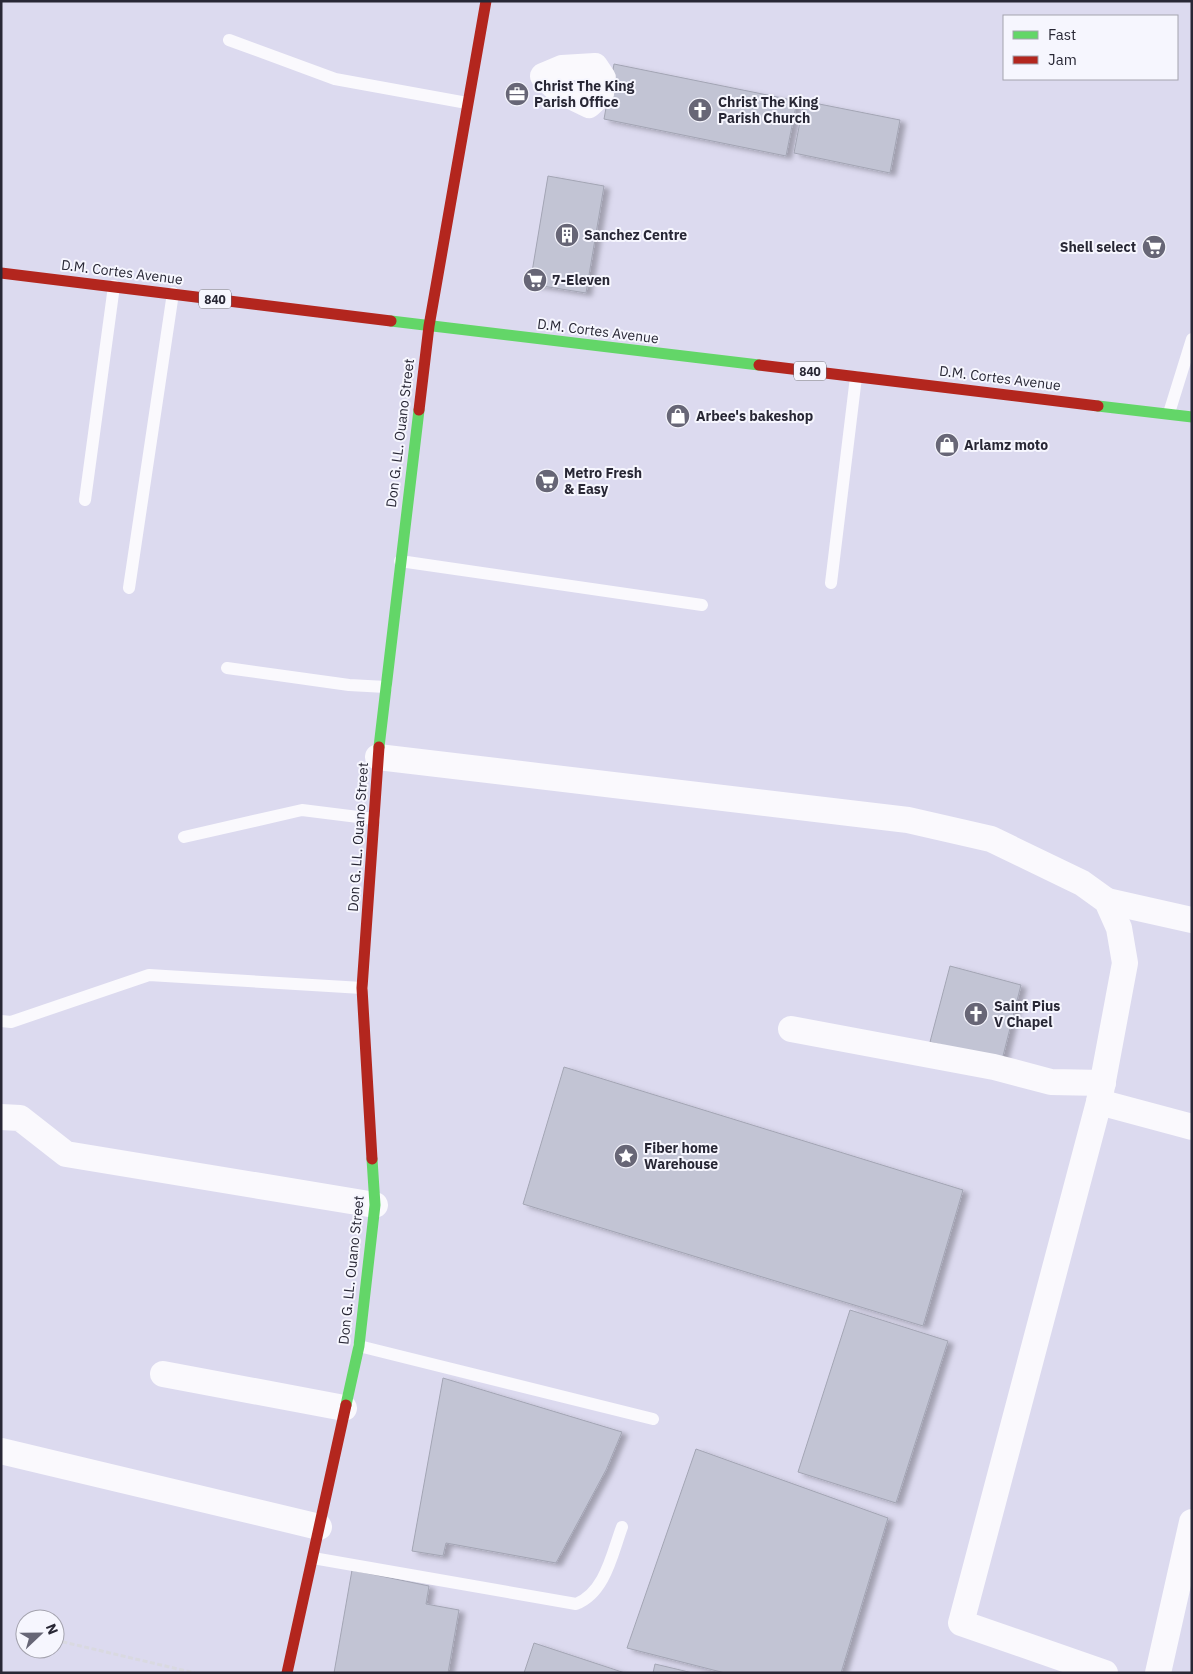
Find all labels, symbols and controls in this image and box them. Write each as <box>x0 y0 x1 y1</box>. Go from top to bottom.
legend <box>1003 15 1178 80</box>
text: Fast <box>1048 25 1076 44</box>
text: Jam <box>1048 50 1077 69</box>
place label: Christ The King Parish Office <box>534 77 635 111</box>
office icon: Christ The King Parish Office <box>504 81 530 107</box>
place label: Christ The King Parish Church <box>718 93 819 127</box>
church icon: Christ The King Parish Church <box>687 97 713 123</box>
building icon: Sanchez Centre <box>554 222 580 248</box>
place label: Sanchez Centre <box>584 226 687 244</box>
supermarket icon: Shell select <box>1141 234 1167 260</box>
place label: Shell select <box>1060 238 1136 256</box>
street label: D.M. Cortes Avenue <box>60 256 184 288</box>
supermarket icon: 7-Eleven <box>522 267 548 293</box>
place label: 7-Eleven <box>552 271 610 289</box>
road number: 840 <box>199 290 231 308</box>
street label: D.M. Cortes Avenue <box>536 315 660 347</box>
street label: Don G. LL. Ouano Street <box>382 358 418 508</box>
road number: 840 <box>794 362 826 381</box>
street label: D.M. Cortes Avenue <box>938 362 1062 394</box>
shop icon: Arbee's bakeshop <box>665 403 691 429</box>
place label: Arbee's bakeshop <box>696 407 813 425</box>
shop icon: Arlamz moto <box>934 432 960 458</box>
place label: Arlamz moto <box>964 436 1048 454</box>
place label: Metro Fresh & Easy <box>564 464 642 498</box>
supermarket icon: Metro Fresh & Easy <box>534 468 560 494</box>
street label: Don G. LL. Ouano Street <box>344 762 372 912</box>
place label: Saint Pius V Chapel <box>994 997 1060 1031</box>
church icon: Saint Pius V Chapel <box>963 1001 989 1027</box>
place label: Fiber home Warehouse <box>644 1139 718 1173</box>
place icon: Fiber home Warehouse <box>613 1143 639 1169</box>
street label: Don G. LL. Ouano Street <box>334 1195 368 1345</box>
north arrow <box>15 1609 65 1659</box>
text: N <box>42 1621 62 1637</box>

